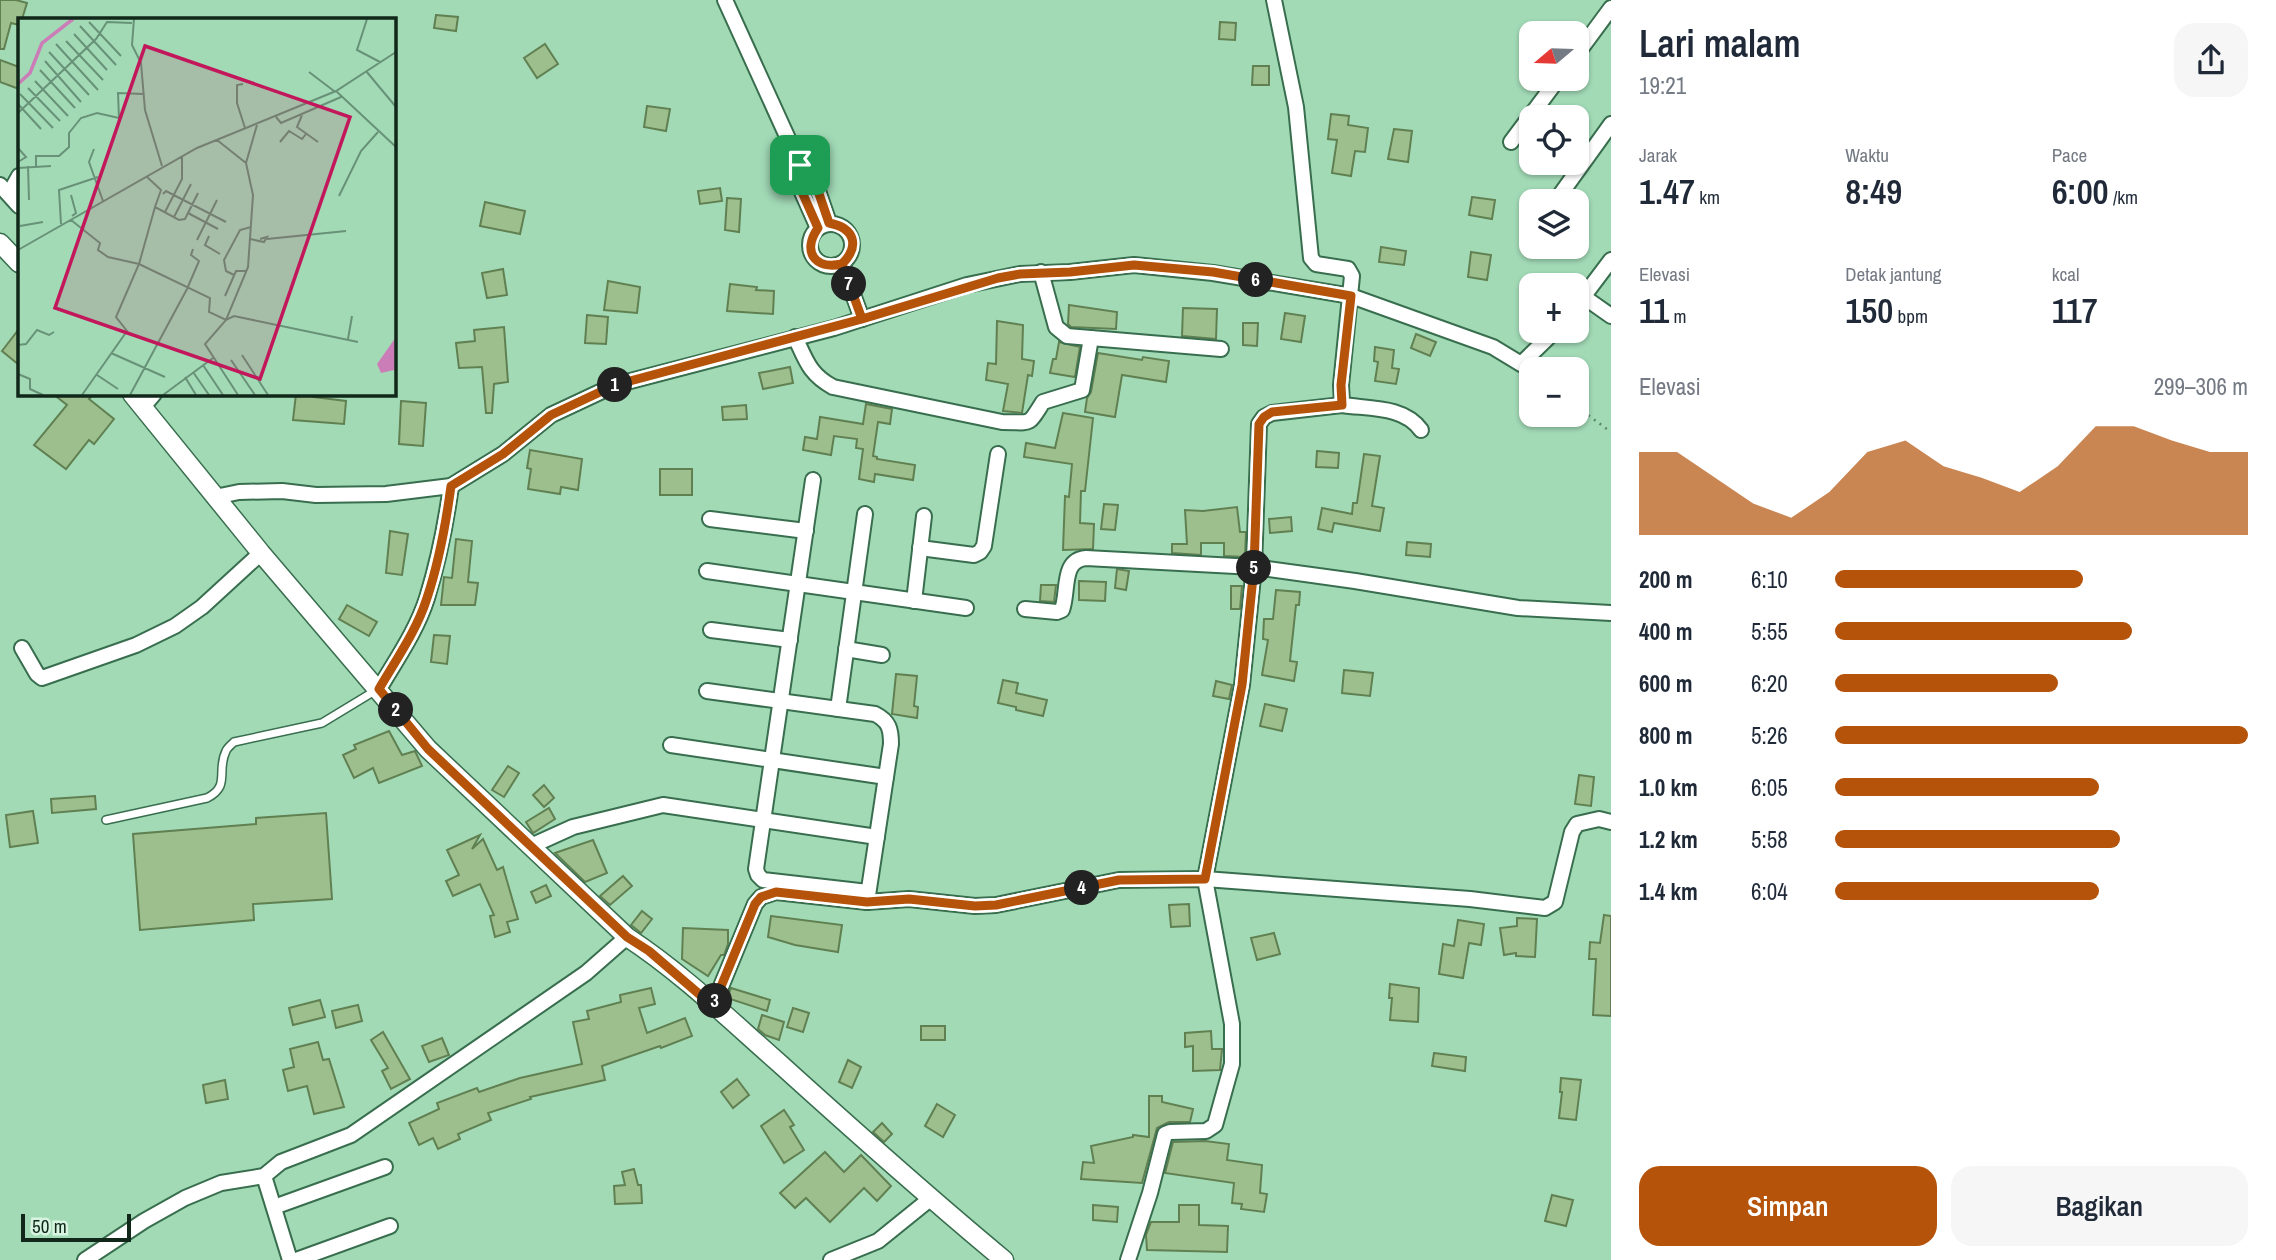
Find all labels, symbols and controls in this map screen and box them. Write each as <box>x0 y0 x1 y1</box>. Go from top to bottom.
inset map <box>18 18 396 396</box>
text: Lari malam <box>1639 18 1801 69</box>
north arrow <box>1519 21 1589 91</box>
map controls <box>1519 21 1589 427</box>
button: share <box>2174 23 2248 97</box>
text: 19:21 <box>1639 70 1686 101</box>
button: locate <box>1519 105 1589 175</box>
pin <box>770 135 830 195</box>
text: Jarak <box>1639 142 1677 168</box>
text: Waktu <box>1845 142 1889 168</box>
text: Pace <box>2052 142 2087 168</box>
icon: arrive <box>781 146 819 184</box>
text: 1.47 <box>1639 168 1695 215</box>
text: 8:49 <box>1845 168 1902 215</box>
text: 6:00 <box>2052 168 2109 215</box>
text: km <box>1695 184 1720 210</box>
text: /km <box>2109 184 2138 210</box>
button: layers <box>1519 189 1589 259</box>
text: Elevasi <box>1639 261 1690 287</box>
text: Detak jantung <box>1845 261 1941 287</box>
text: kcal <box>2052 261 2079 287</box>
pin: 6 <box>1238 262 1274 298</box>
pin: 7 <box>832 266 866 302</box>
text: 6 <box>1251 266 1260 292</box>
text: 7 <box>844 270 853 296</box>
button: + <box>1519 273 1589 343</box>
text: 11 <box>1639 287 1669 334</box>
text: 150 <box>1845 287 1893 334</box>
text: 117 <box>2052 287 2098 334</box>
text: m <box>1669 303 1686 329</box>
text: bpm <box>1893 303 1928 329</box>
button: − <box>1519 357 1589 427</box>
pin: 1 <box>598 368 632 402</box>
text: 1 <box>610 371 619 397</box>
text: Elevasi <box>1639 371 1701 402</box>
text: 299–306 m <box>2154 371 2248 402</box>
pin: 5 <box>1236 550 1272 586</box>
text: 5 <box>1249 554 1258 580</box>
text: 200 m <box>1639 564 1692 595</box>
text: 6:10 <box>1751 564 1788 595</box>
text: 400 m <box>1639 616 1692 647</box>
text: 5:55 <box>1751 616 1788 647</box>
text: 600 m <box>1639 668 1692 699</box>
text: 6:20 <box>1751 668 1788 699</box>
pin: 2 <box>378 692 414 728</box>
text: 2 <box>391 696 400 722</box>
text: 800 m <box>1639 720 1692 751</box>
text: 5:26 <box>1751 720 1788 751</box>
text: 1.0 km <box>1639 772 1698 803</box>
text: 6:05 <box>1751 772 1788 803</box>
text: 1.2 km <box>1639 824 1698 855</box>
text: 5:58 <box>1751 824 1788 855</box>
pin: 4 <box>1064 870 1100 906</box>
text: 4 <box>1077 874 1086 900</box>
text: 1.4 km <box>1639 876 1698 907</box>
text: 6:04 <box>1751 876 1788 907</box>
pin: 3 <box>698 984 732 1018</box>
text: 3 <box>710 987 719 1013</box>
button: Simpan <box>1639 1166 1937 1246</box>
button: Bagikan <box>1951 1166 2248 1246</box>
scale bar <box>21 1211 131 1243</box>
text: 50 m <box>32 1213 67 1239</box>

